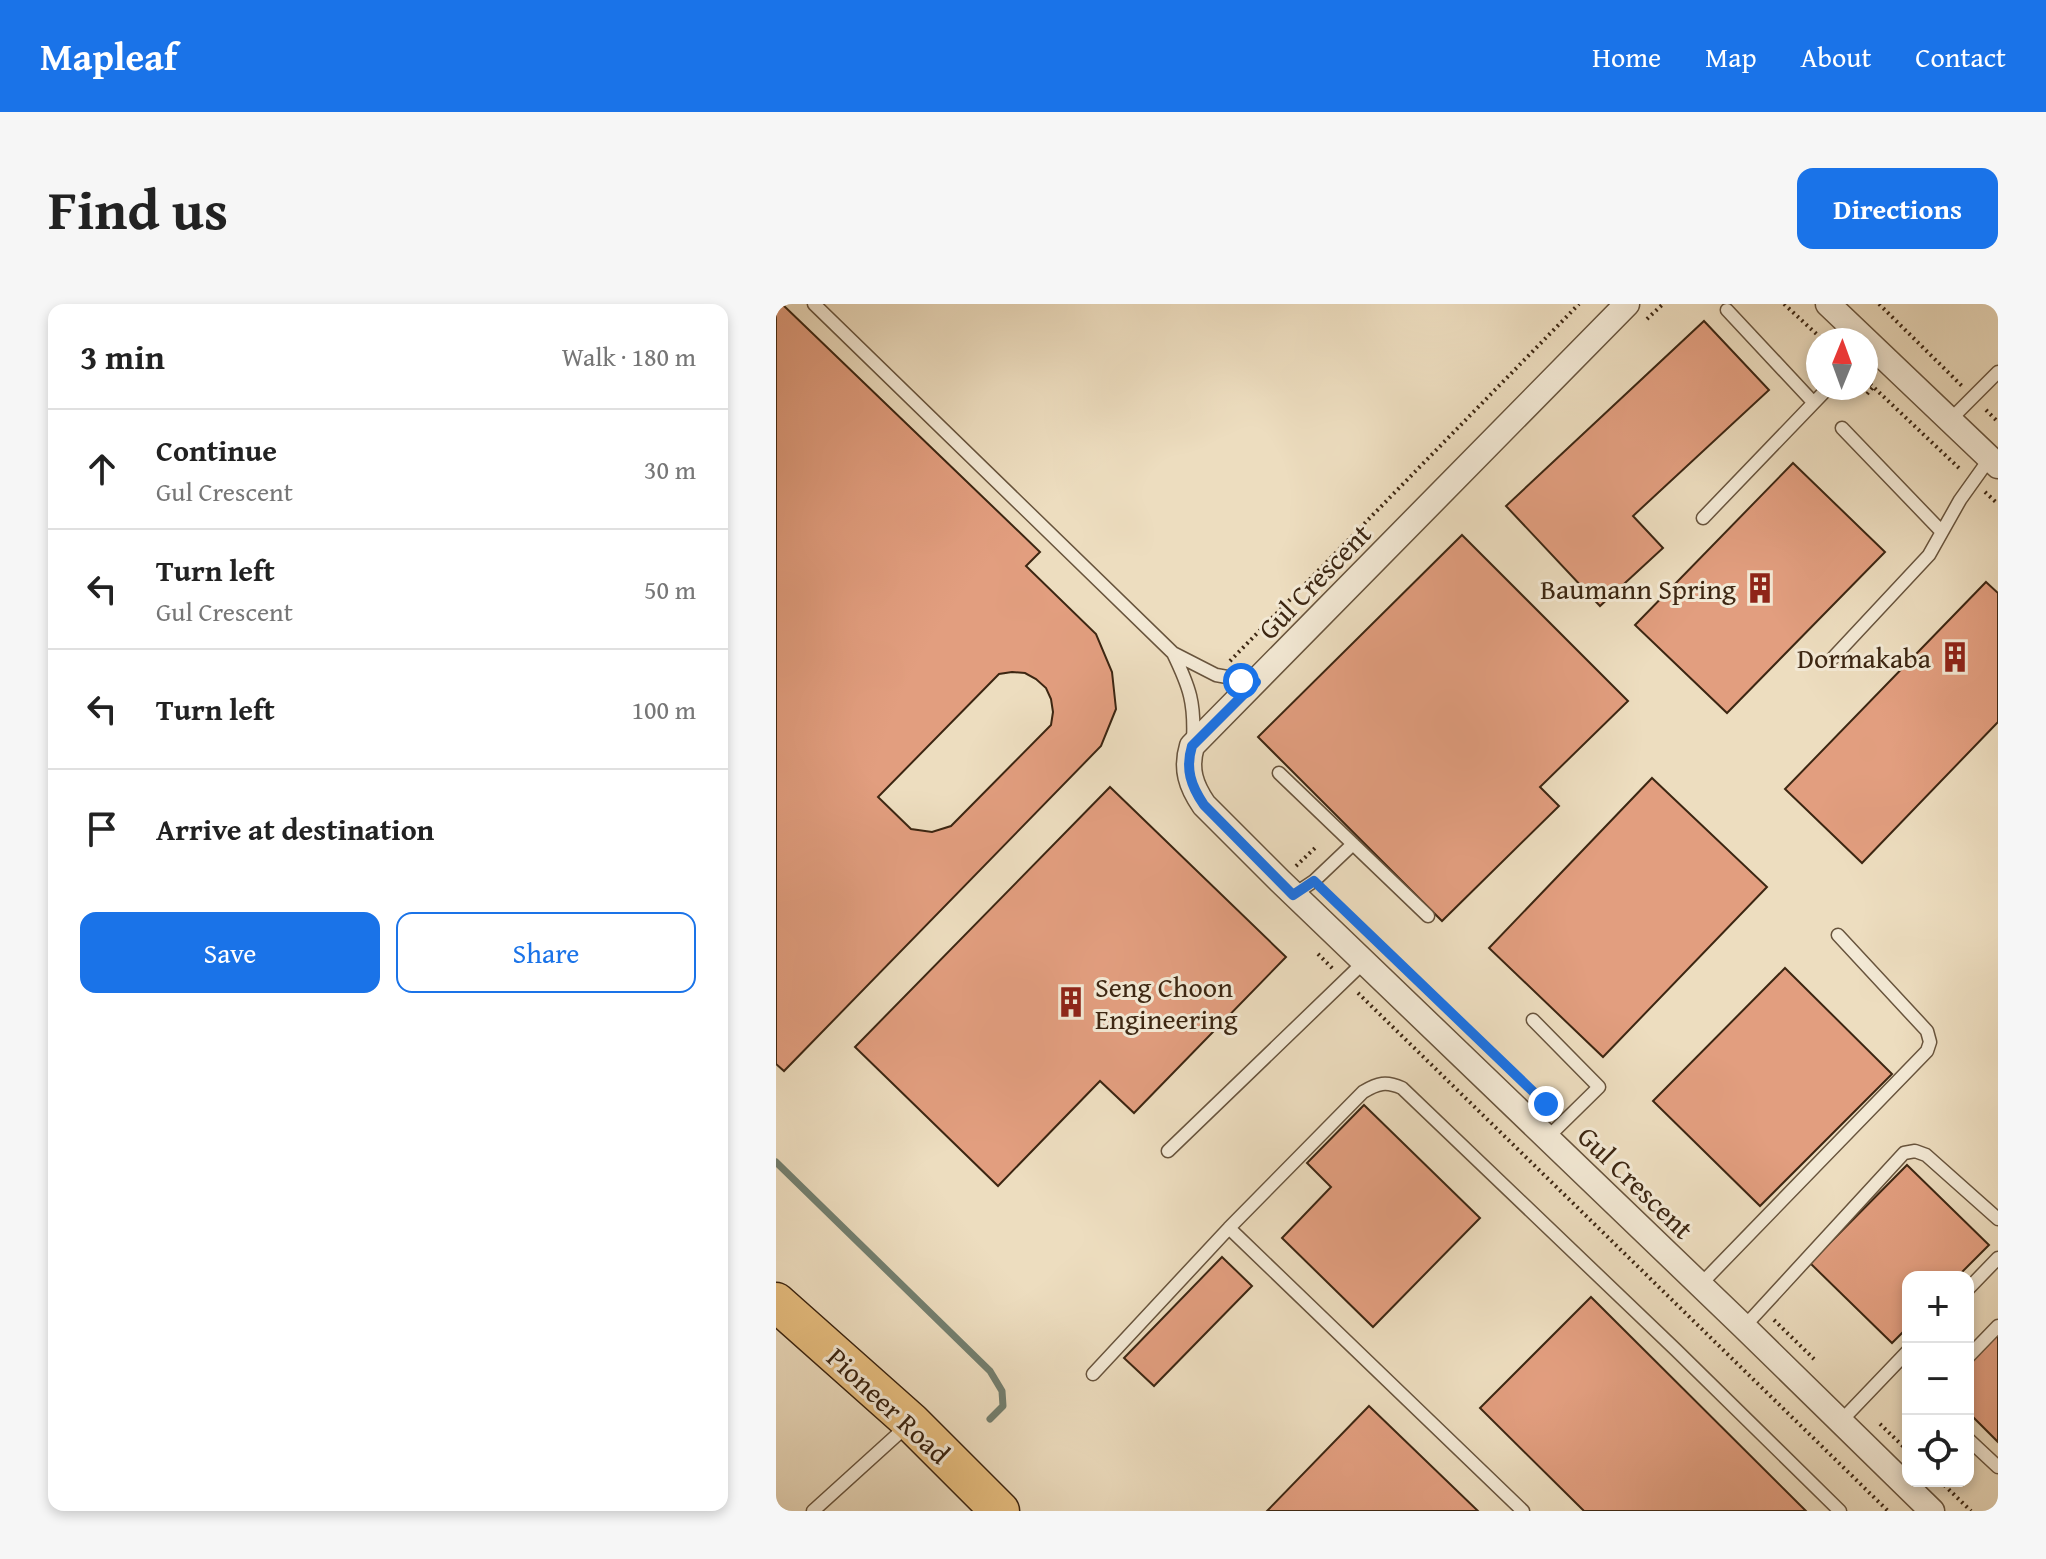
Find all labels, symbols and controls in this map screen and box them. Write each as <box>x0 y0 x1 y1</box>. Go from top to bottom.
text: Mapleaf <box>40 28 177 84</box>
text: Home <box>1592 36 1661 77</box>
text: Map <box>1705 36 1757 77</box>
text: About <box>1801 36 1871 77</box>
text: Contact <box>1915 36 2006 77</box>
text: Find us <box>48 167 228 250</box>
button: Directions <box>1797 168 1998 249</box>
north arrow <box>1806 328 1878 400</box>
text: 3 min <box>80 332 165 381</box>
text: Walk · 180 m <box>562 337 696 376</box>
text: Continue <box>156 428 277 472</box>
icon: ahead <box>80 447 124 491</box>
text: 30 m <box>644 450 696 489</box>
text: Gul Crescent <box>156 472 293 511</box>
street label: Gul Crescent <box>1248 514 1380 648</box>
text: Turn left <box>156 548 275 592</box>
icon: left <box>80 567 124 611</box>
place label: Baumann Spring <box>1540 568 1736 609</box>
text: 50 m <box>644 570 696 609</box>
building icon: Baumann Spring <box>1743 571 1777 605</box>
text: Gul Crescent <box>156 592 293 631</box>
place label: Dormakaba <box>1797 637 1932 678</box>
building icon: Dormakaba <box>1938 640 1972 674</box>
route start <box>1223 663 1259 699</box>
icon: left <box>80 687 124 731</box>
text: Turn left <box>156 687 275 731</box>
text: 100 m <box>631 690 696 729</box>
icon: arrive <box>80 807 124 851</box>
text: Arrive at destination <box>156 807 434 851</box>
button: Save <box>80 912 380 993</box>
button: Share <box>396 912 696 993</box>
place label: Seng Choon Engineering <box>1095 966 1238 1039</box>
building icon: Seng Choon Engineering <box>1054 985 1088 1019</box>
route end <box>1528 1086 1564 1122</box>
street label: Gul Crescent <box>1569 1116 1703 1248</box>
map controls <box>1902 1271 1974 1487</box>
button: + <box>1902 1271 1974 1343</box>
street label: Pioneer Road <box>818 1337 960 1473</box>
button: − <box>1902 1343 1974 1415</box>
button: locate <box>1902 1415 1974 1487</box>

